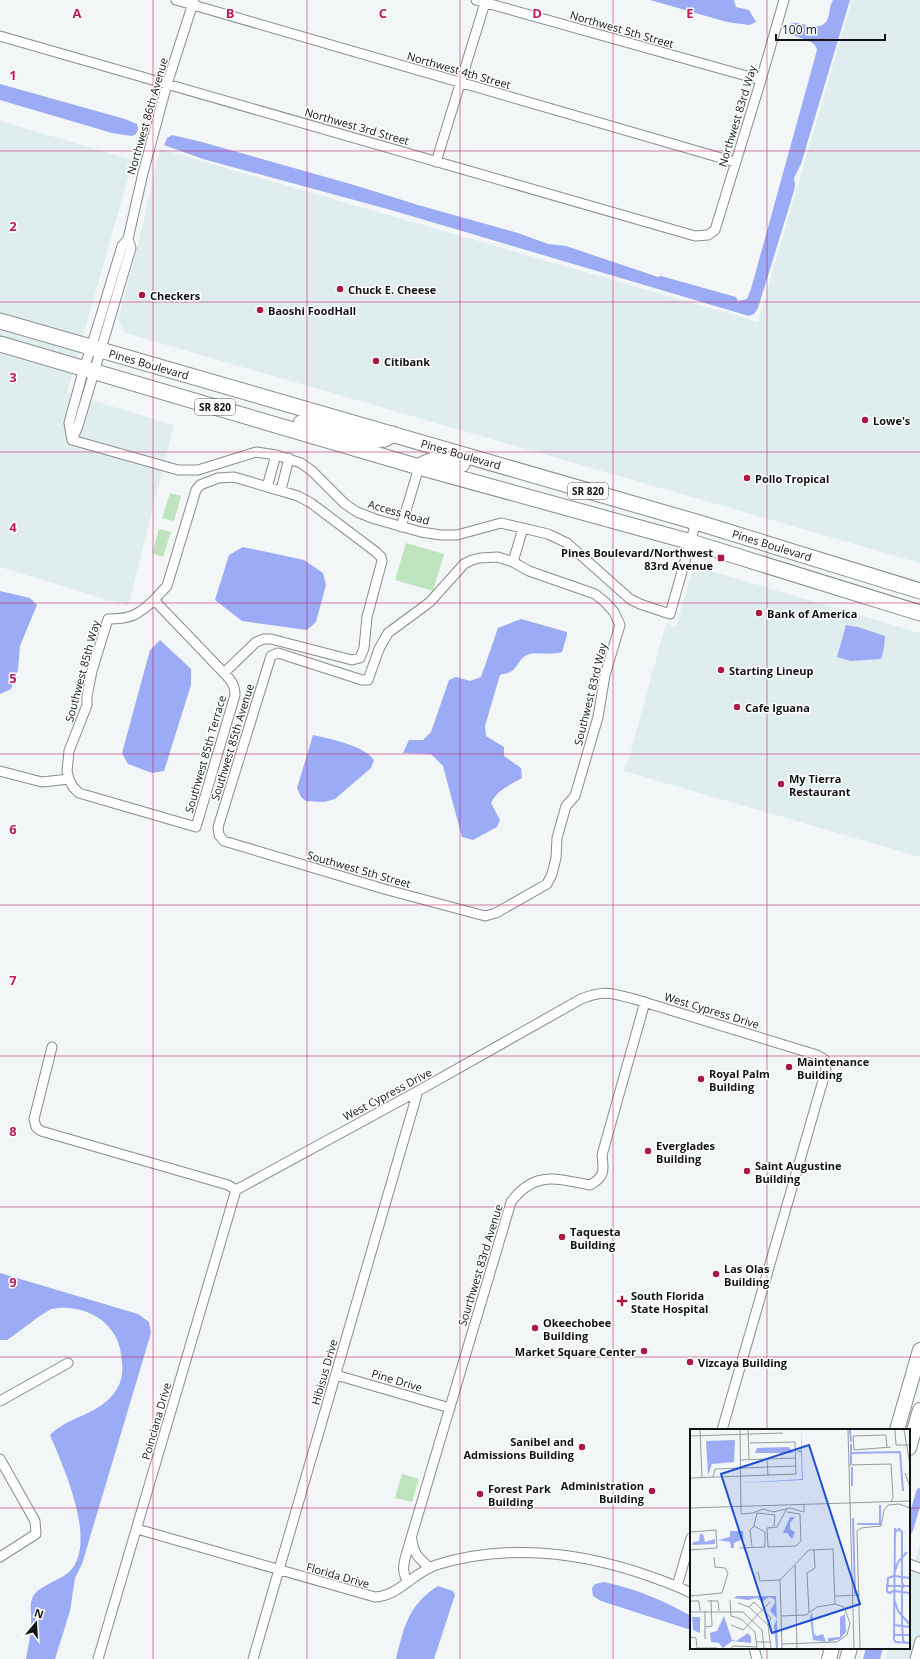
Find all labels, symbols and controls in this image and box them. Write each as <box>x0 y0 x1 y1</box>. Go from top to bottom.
text: A <box>73 4 82 22</box>
text: B <box>226 4 235 22</box>
text: C <box>379 4 387 22</box>
text: D <box>532 4 542 22</box>
text: E <box>686 4 694 22</box>
street label: Northwest 5th Street <box>568 7 676 51</box>
scale bar <box>776 16 885 42</box>
text: 100 m <box>782 21 817 38</box>
street label: Northwest 4th Street <box>405 48 513 92</box>
street label: Northwest 86th Avenue <box>123 56 171 176</box>
street label: Northwest 83rd Way <box>714 63 760 169</box>
text: 1 <box>9 66 17 84</box>
street label: Northwest 3rd Street <box>303 104 411 148</box>
text: 2 <box>9 217 17 235</box>
place label: Chuck E. Cheese <box>348 282 437 297</box>
marker: Chuck E. Cheese <box>335 284 345 294</box>
place label: Checkers <box>150 288 201 303</box>
marker: Checkers <box>137 290 147 300</box>
place label: Baoshi FoodHall <box>268 303 356 318</box>
marker: Baoshi FoodHall <box>255 305 265 315</box>
street label: Pines Boulevard <box>107 345 191 383</box>
place label: Citibank <box>384 354 430 369</box>
marker: Citibank <box>371 356 381 366</box>
text: 3 <box>9 368 17 386</box>
road number: SR 820 <box>195 399 235 415</box>
place label: Lowe's <box>873 413 911 428</box>
marker: Lowe's <box>860 415 870 425</box>
street label: Pines Boulevard <box>419 435 503 473</box>
place label: Pollo Tropical <box>755 471 829 486</box>
marker: Pollo Tropical <box>742 473 752 483</box>
road number: SR 820 <box>568 483 608 499</box>
street label: Access Road <box>367 496 431 528</box>
text: 4 <box>9 518 17 536</box>
street label: Pines Boulevard <box>730 526 814 564</box>
place label: Pines Boulevard/Northwest 83rd Avenue <box>561 545 713 573</box>
marker: Pines Boulevard/Northwest 83rd Avenue <box>716 553 726 563</box>
place label: Bank of America <box>767 606 857 621</box>
marker: Bank of America <box>754 608 764 618</box>
street label: Southwest 85th Way <box>61 618 103 723</box>
street label: Southwest 83rd Way <box>570 641 610 747</box>
place label: Starting Lineup <box>729 663 813 678</box>
marker: Starting Lineup <box>716 665 726 675</box>
text: 5 <box>9 669 17 687</box>
street label: Southwest 85th Avenue <box>207 682 257 802</box>
street label: Southwest 85th Terrace <box>181 693 229 815</box>
place label: Cafe Iguana <box>745 700 810 715</box>
marker: Cafe Iguana <box>732 702 742 712</box>
place label: My Tierra Restaurant <box>789 771 851 799</box>
marker: My Tierra Restaurant <box>776 779 786 789</box>
text: 6 <box>9 820 17 838</box>
street label: Southwest 5th Street <box>305 847 413 891</box>
text: 7 <box>9 971 17 989</box>
street label: West Cypress Drive <box>663 988 761 1032</box>
place label: Maintenance Building <box>797 1054 870 1082</box>
marker: Maintenance Building <box>784 1062 794 1072</box>
street label: West Cypress Drive <box>340 1064 434 1124</box>
place label: Royal Palm Building <box>709 1066 770 1094</box>
marker: Royal Palm Building <box>696 1074 706 1084</box>
text: 8 <box>9 1122 17 1140</box>
place label: Everglades Building <box>656 1138 716 1166</box>
marker: Everglades Building <box>643 1146 653 1156</box>
place label: Saint Augustine Building <box>755 1158 842 1186</box>
marker: Saint Augustine Building <box>742 1166 752 1176</box>
street label: Sourthwest 83rd Avenue <box>454 1202 506 1328</box>
place label: Taquesta Building <box>570 1224 621 1252</box>
marker: Taquesta Building <box>557 1232 567 1242</box>
place label: Las Olas Building <box>724 1261 770 1289</box>
marker: Las Olas Building <box>711 1269 721 1279</box>
text: 9 <box>9 1273 17 1291</box>
place label: South Florida State Hospital <box>631 1288 708 1316</box>
marker: South Florida State Hospital <box>616 1295 628 1307</box>
place label: Okeechobee Building <box>543 1315 612 1343</box>
marker: Okeechobee Building <box>530 1323 540 1333</box>
street label: Hibisus Drive <box>307 1338 341 1406</box>
place label: Market Square Center <box>515 1344 636 1359</box>
marker: Market Square Center <box>639 1346 649 1356</box>
place label: Vizcaya Building <box>698 1355 788 1370</box>
marker: Vizcaya Building <box>685 1357 695 1367</box>
street label: Pine Drive <box>370 1365 424 1395</box>
street label: Poinciana Drive <box>138 1381 174 1461</box>
inset map <box>690 1429 910 1649</box>
place label: Sanibel and Admissions Building <box>464 1434 575 1462</box>
marker: Sanibel and Admissions Building <box>577 1442 587 1452</box>
place label: Administration Building <box>561 1478 645 1506</box>
place label: Forest Park Building <box>488 1481 551 1509</box>
marker: Administration Building <box>647 1486 657 1496</box>
marker: Forest Park Building <box>475 1489 485 1499</box>
street label: Florida Drive <box>305 1559 371 1591</box>
north arrow <box>16 1603 56 1643</box>
text: N <box>33 1604 46 1622</box>

